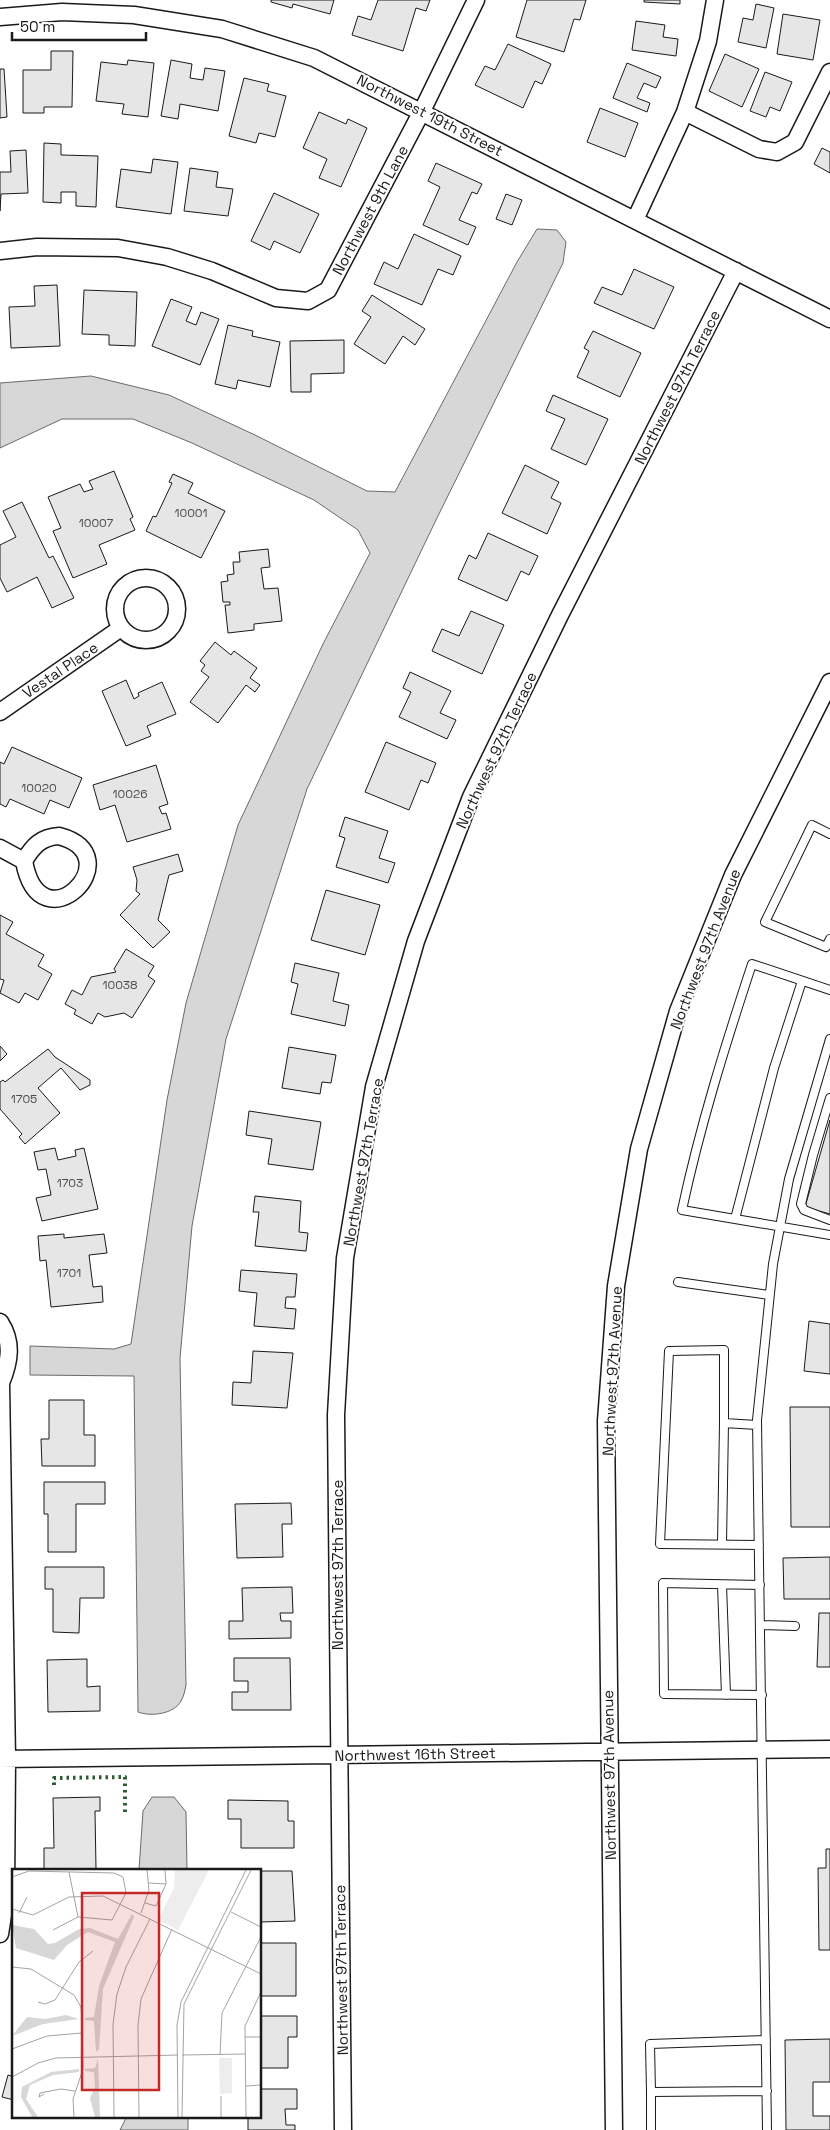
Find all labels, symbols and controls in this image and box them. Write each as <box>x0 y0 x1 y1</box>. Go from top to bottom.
scale bar <box>12 10 146 42</box>
text: 50 m <box>20 17 55 36</box>
street label: Northwest 19th Street <box>354 70 506 160</box>
street label: Northwest 9th Lane <box>328 142 412 278</box>
street label: Northwest 97th Terrace <box>630 307 724 467</box>
house number: 10001 <box>174 505 208 521</box>
house number: 10007 <box>79 515 114 531</box>
street label: Vestal Place <box>18 638 102 702</box>
street label: Northwest 97th Terrace <box>451 669 541 831</box>
house number: 10020 <box>21 780 57 796</box>
house number: 10026 <box>113 786 147 802</box>
street label: Northwest 97th Avenue <box>666 866 744 1032</box>
house number: 10038 <box>102 977 138 993</box>
street label: Northwest 97th Terrace <box>339 1076 387 1248</box>
house number: 1705 <box>11 1091 37 1107</box>
house number: 1703 <box>57 1175 83 1191</box>
house number: 1701 <box>57 1265 81 1281</box>
street label: Northwest 97th Avenue <box>598 1285 626 1456</box>
street label: Northwest 97th Terrace <box>328 1480 347 1650</box>
street label: Northwest 97th Avenue <box>598 1690 620 1860</box>
street label: Northwest 16th Street <box>334 1743 496 1765</box>
inset map <box>12 1869 261 2118</box>
street label: Northwest 97th Terrace <box>330 1884 352 2055</box>

